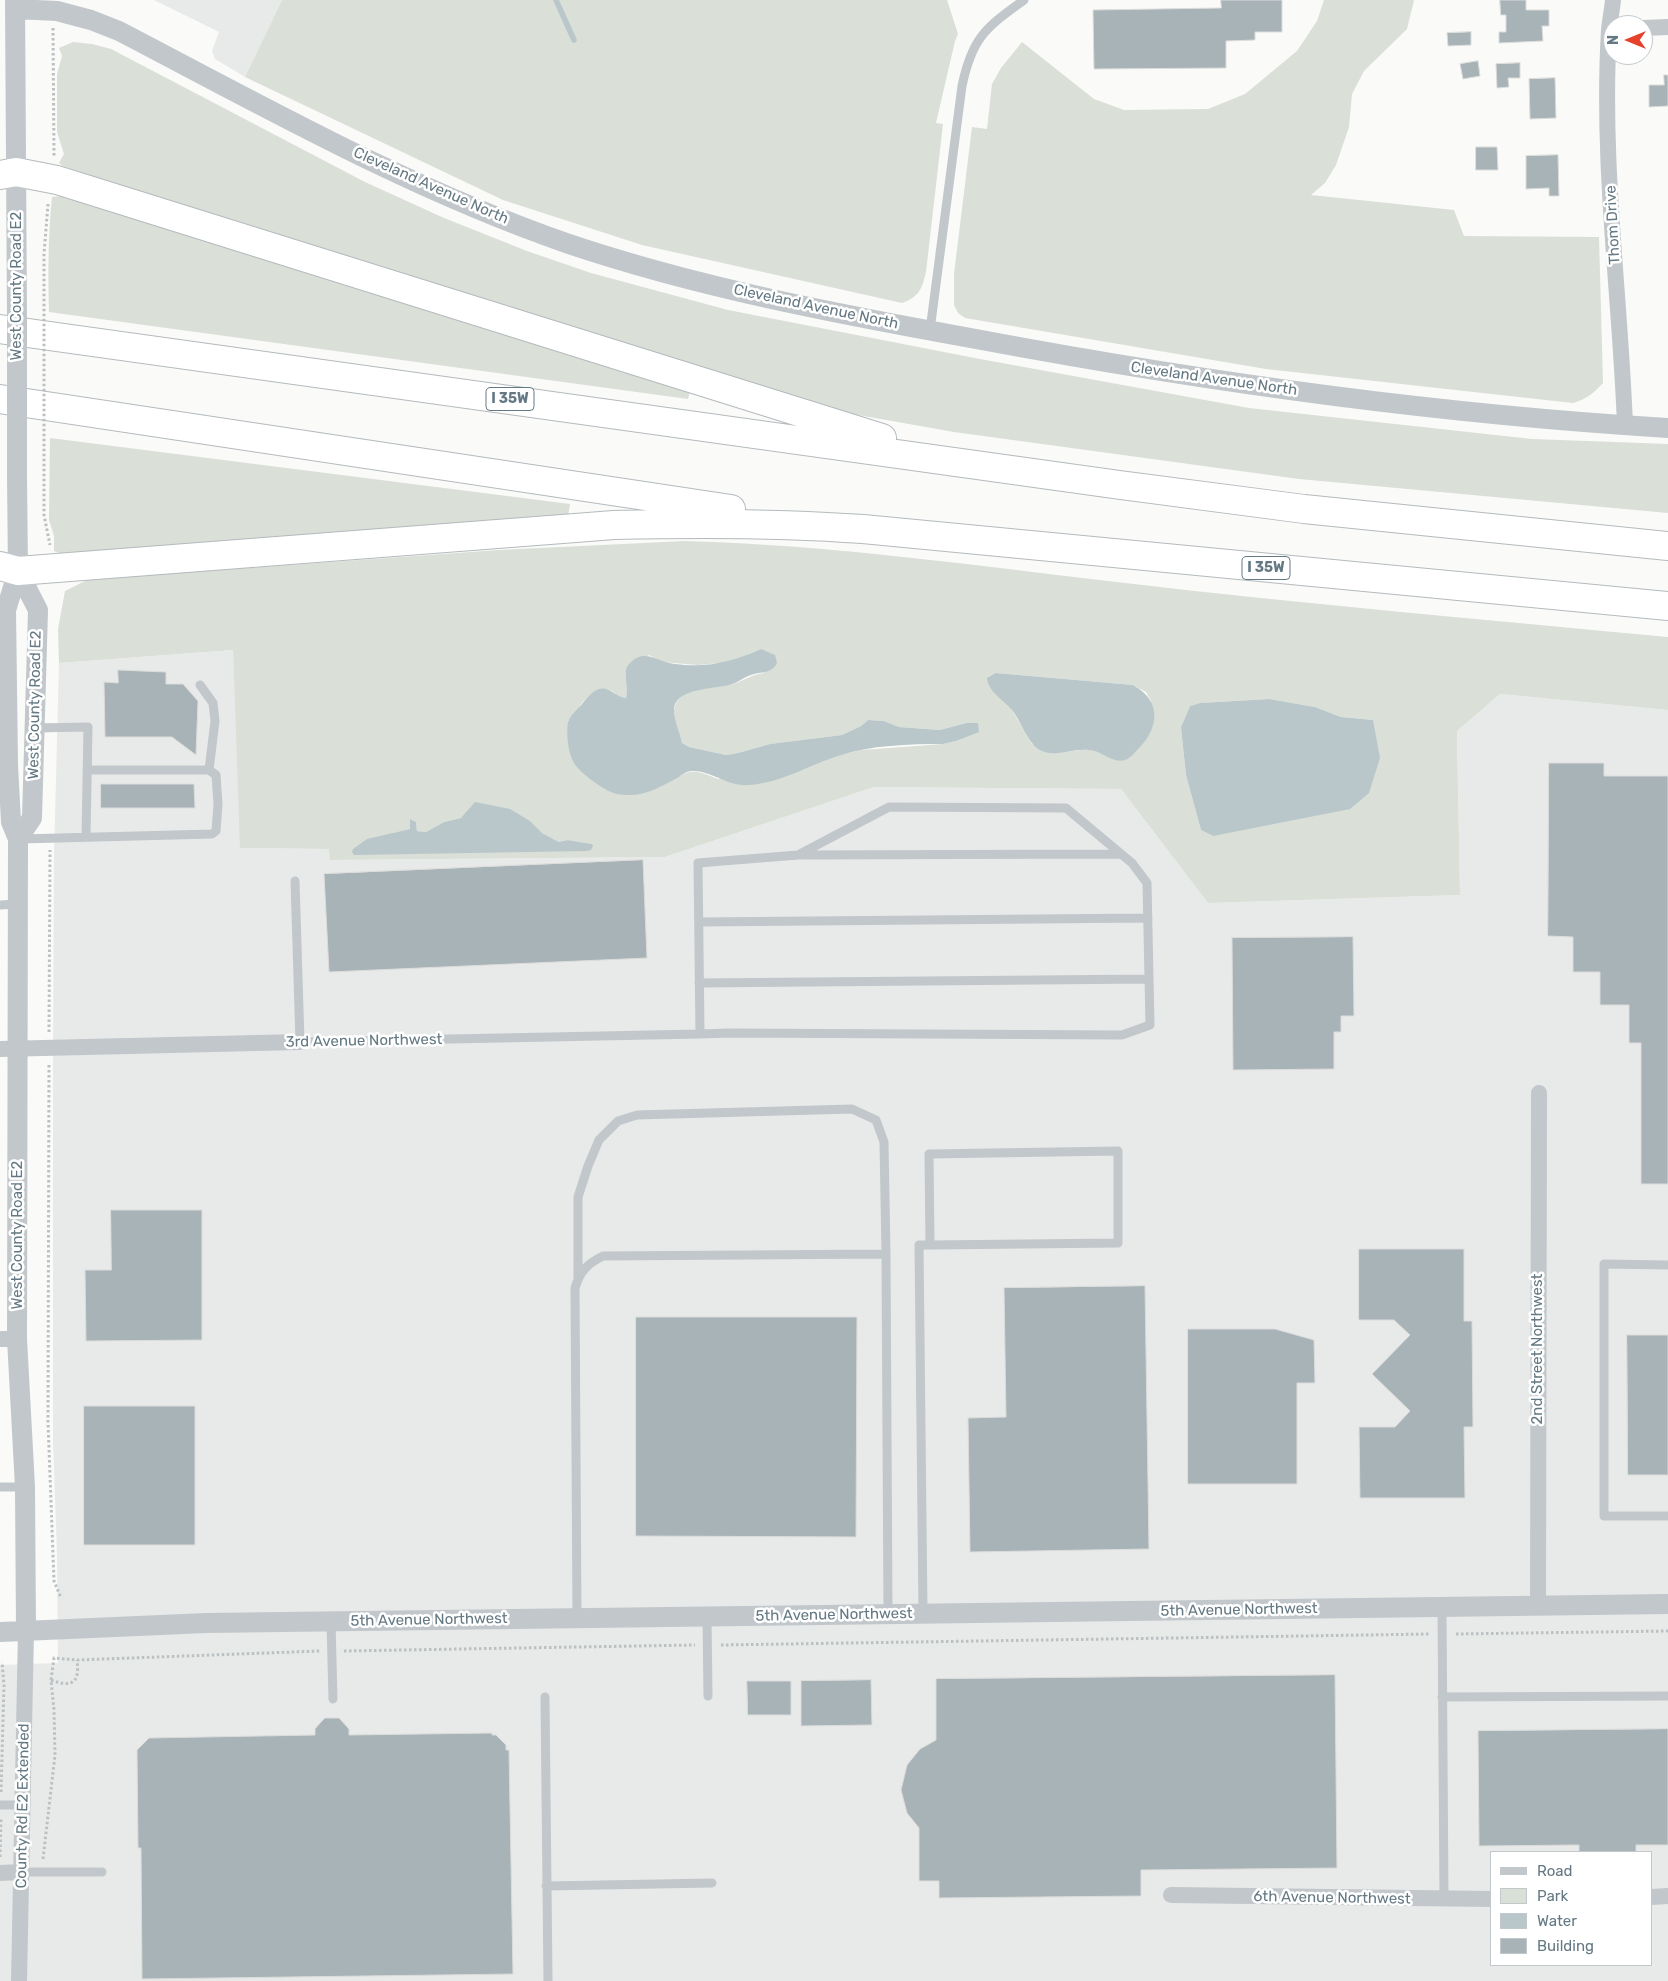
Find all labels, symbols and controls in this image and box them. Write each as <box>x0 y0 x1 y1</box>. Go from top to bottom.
north arrow <box>1603 15 1653 65</box>
text: N <box>1605 35 1622 45</box>
street label: Cleveland Avenue North <box>351 144 511 228</box>
street label: Thom Drive <box>1602 185 1624 265</box>
street label: West County Road E2 <box>8 212 26 360</box>
street label: Cleveland Avenue North <box>732 281 900 333</box>
street label: Cleveland Avenue North <box>1130 358 1298 400</box>
road number: I 35W <box>486 388 534 410</box>
road number: I 35W <box>1242 556 1290 580</box>
street label: West County Road E2 <box>25 630 45 780</box>
street label: 3rd Avenue Northwest <box>285 1031 443 1051</box>
street label: West County Road E2 <box>9 1161 27 1309</box>
street label: 2nd Street Northwest <box>1529 1274 1547 1424</box>
street label: 5th Avenue Northwest <box>1160 1600 1318 1620</box>
street label: 5th Avenue Northwest <box>755 1605 913 1625</box>
street label: 5th Avenue Northwest <box>350 1610 508 1630</box>
street label: County Rd E2 Extended <box>13 1723 33 1889</box>
legend <box>1490 1851 1653 1966</box>
text: Road <box>1537 1862 1573 1880</box>
text: Park <box>1537 1887 1568 1905</box>
street label: 6th Avenue Northwest <box>1253 1888 1411 1908</box>
text: Water <box>1537 1912 1577 1930</box>
text: Building <box>1537 1937 1594 1955</box>

